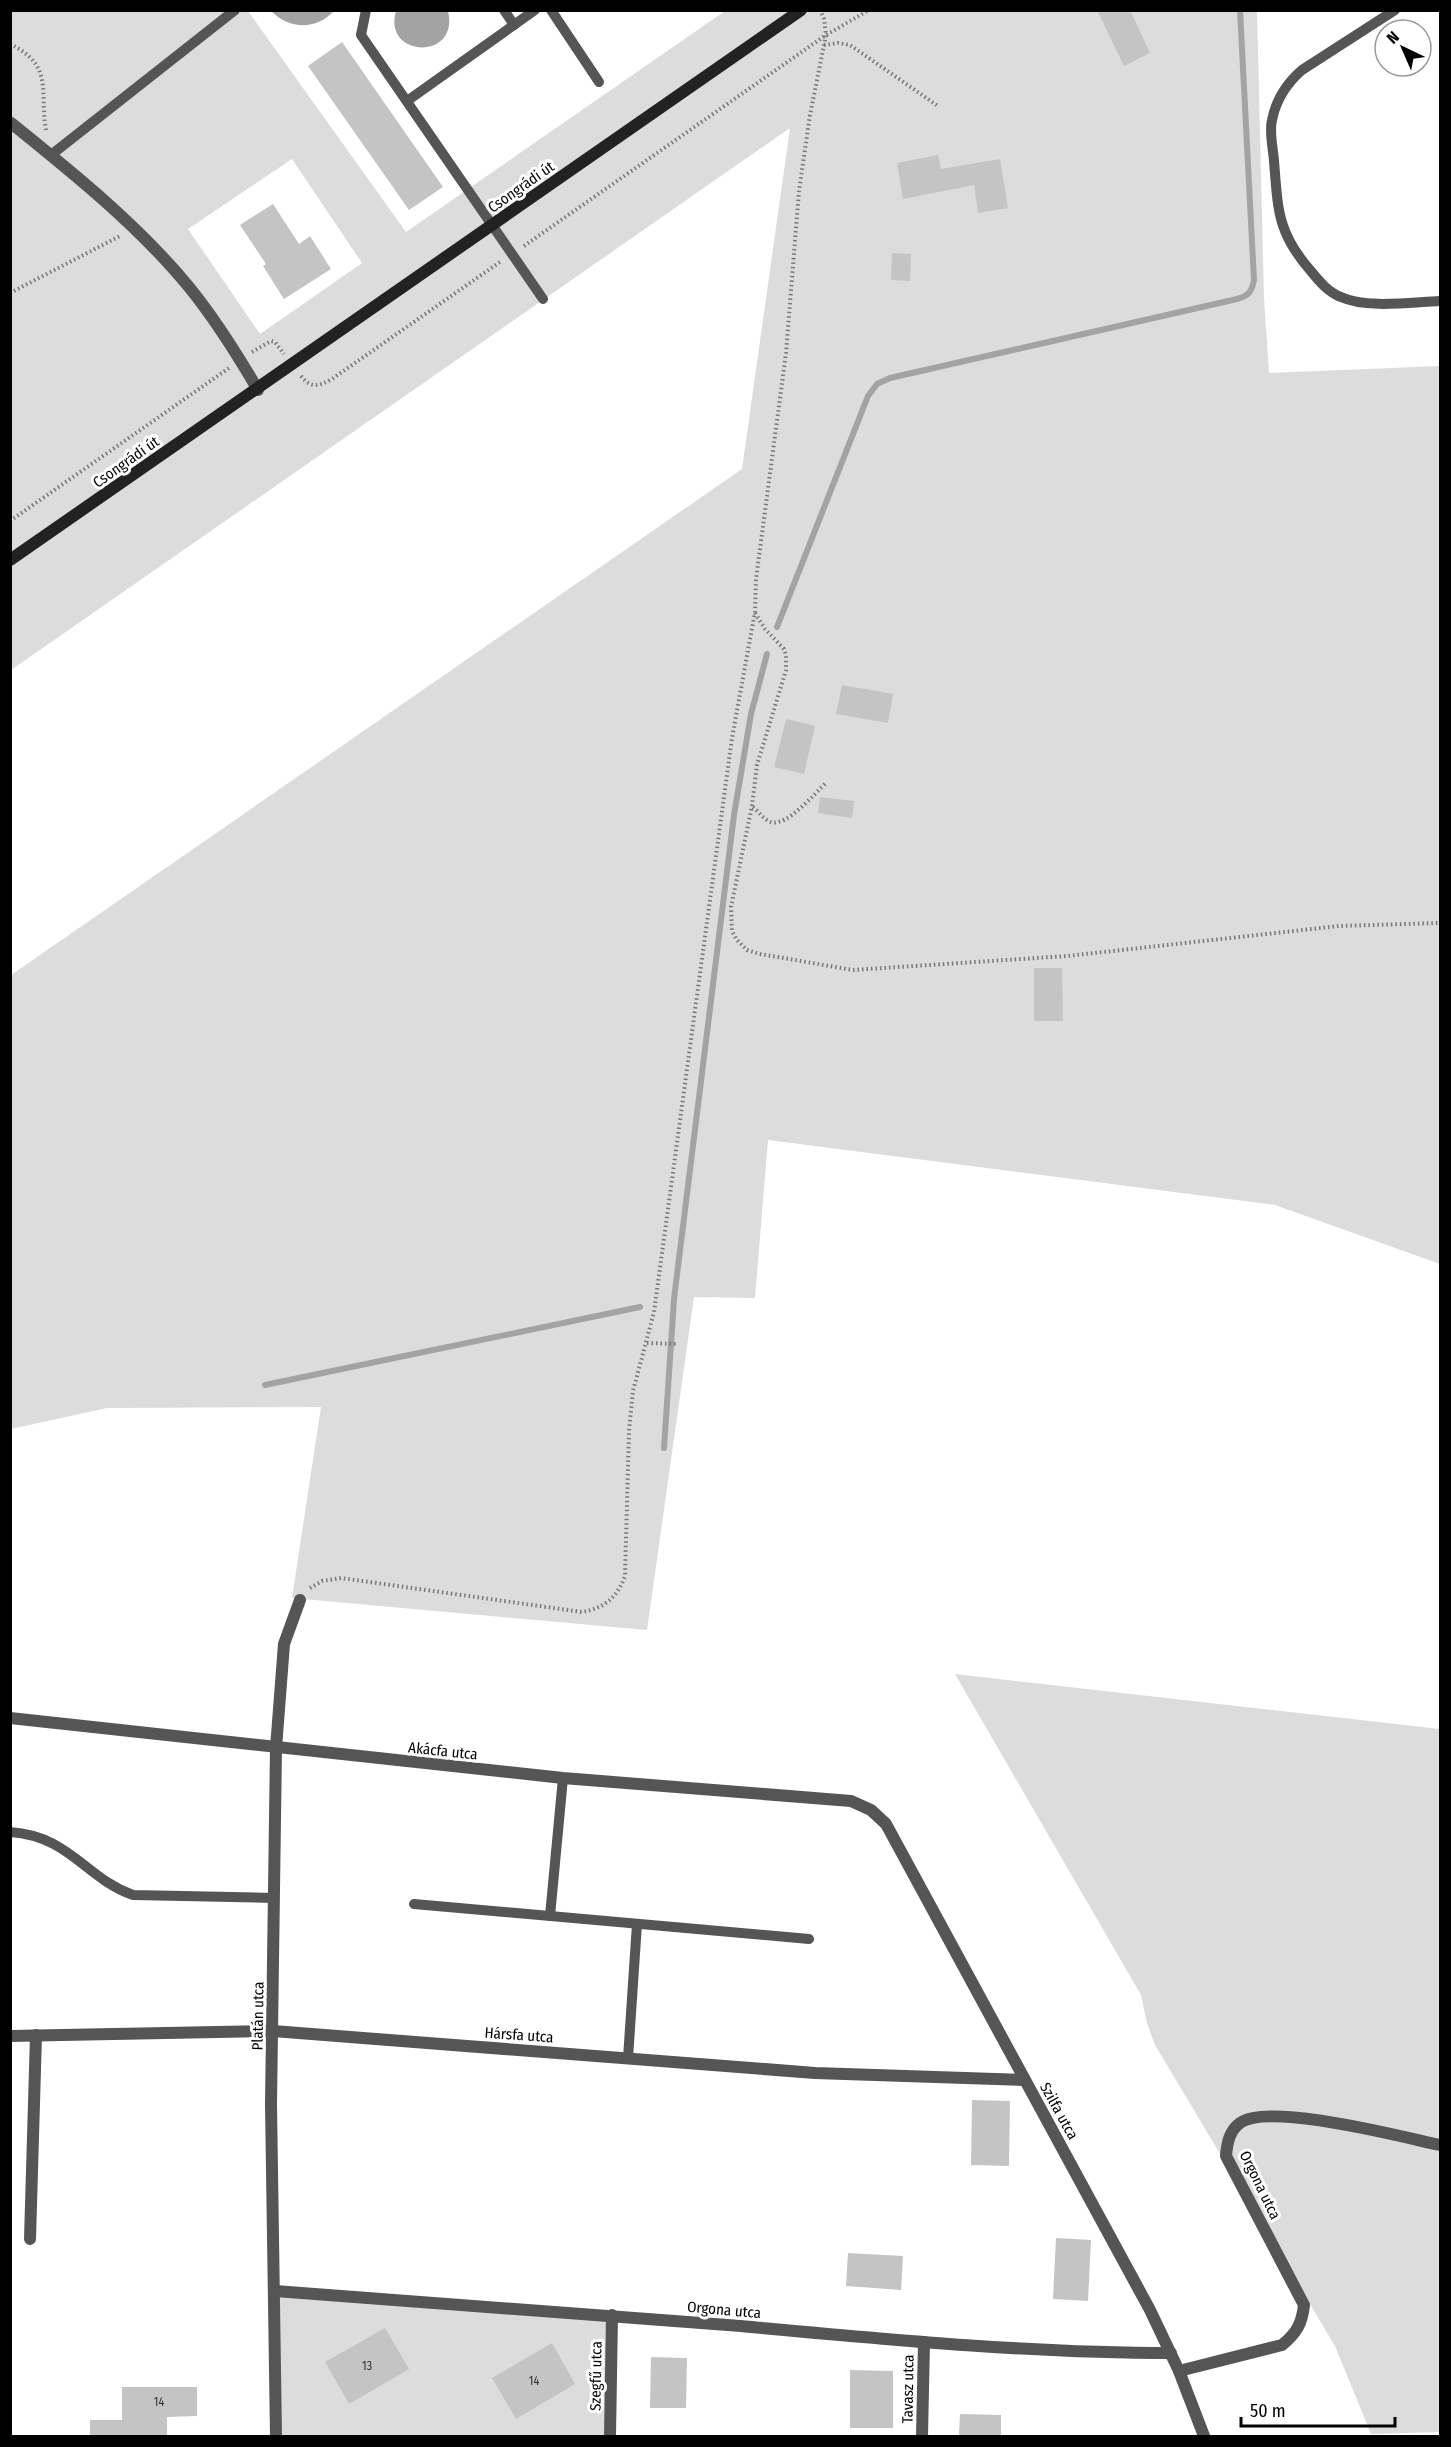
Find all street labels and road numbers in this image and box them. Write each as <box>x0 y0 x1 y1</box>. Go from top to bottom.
street label: Csongrádi út <box>484 158 558 216</box>
street label: Csongrádi út <box>89 433 163 491</box>
street label: Akácfa utca <box>407 1738 479 1764</box>
street label: Platán utca <box>248 1982 268 2050</box>
street label: Hársfa utca <box>484 2024 554 2046</box>
street label: Szilfa utca <box>1036 2079 1082 2143</box>
street label: Orgona utca <box>1236 2148 1284 2222</box>
street label: Orgona utca <box>686 2298 762 2322</box>
street label: Szegfű utca <box>586 2341 606 2411</box>
street label: Tavasz utca <box>898 2354 918 2424</box>

